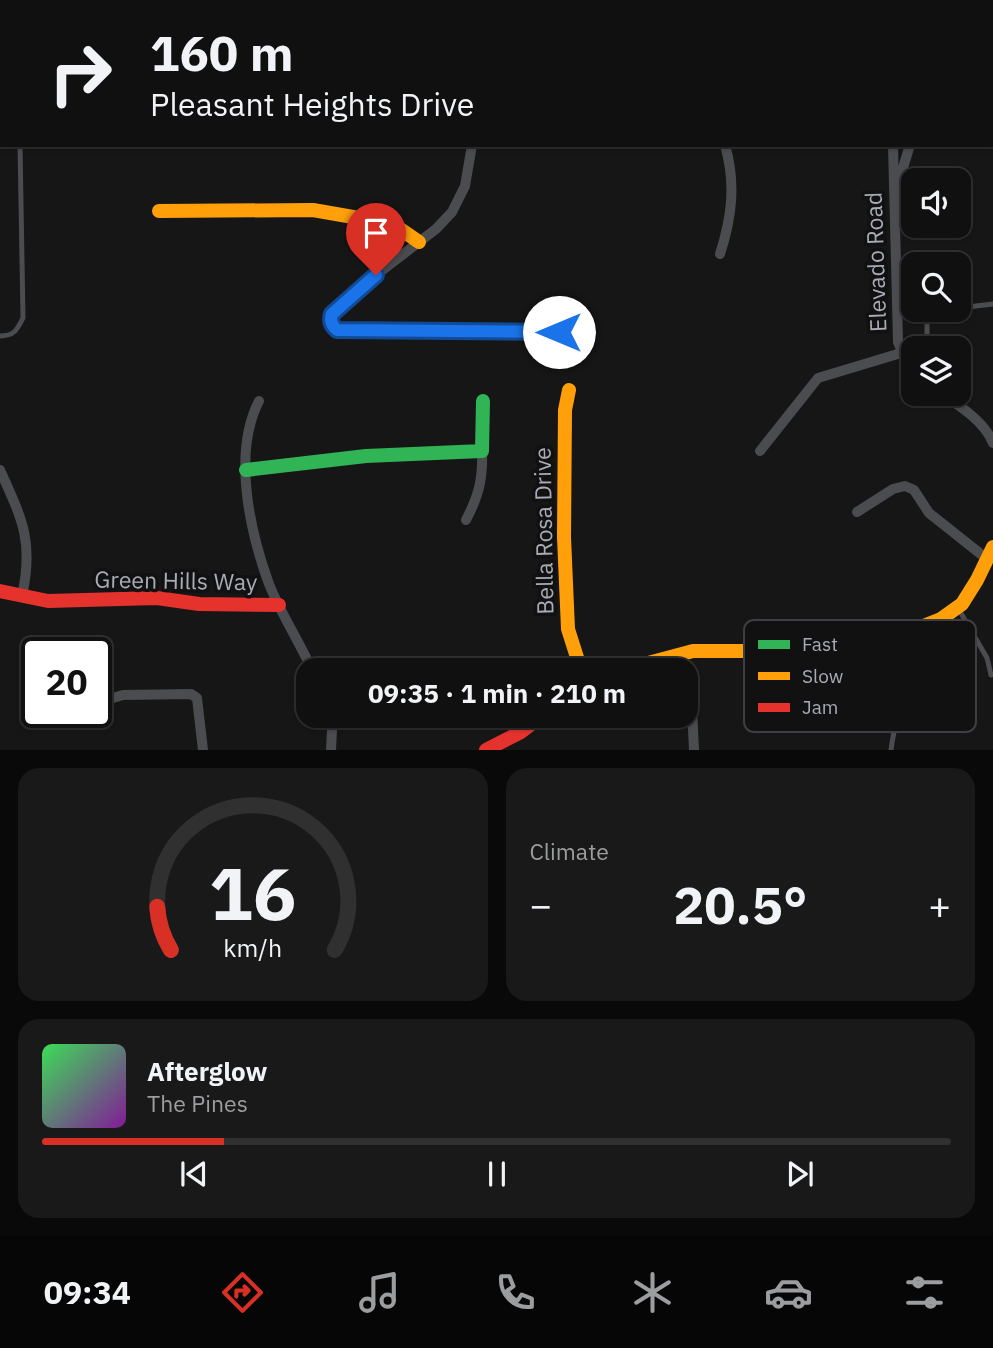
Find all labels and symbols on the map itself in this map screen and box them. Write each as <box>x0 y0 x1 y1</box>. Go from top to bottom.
street label: Elevado Road <box>858 192 892 332</box>
pin <box>346 203 406 275</box>
position arrow <box>522 295 596 369</box>
street label: Bella Rosa Drive <box>527 447 559 615</box>
street label: Green Hills Way <box>94 564 258 596</box>
legend <box>744 620 976 732</box>
text: Fast <box>802 632 838 656</box>
speed limit sign: 20 <box>21 637 112 728</box>
text: Slow <box>802 664 843 688</box>
text: Jam <box>802 695 838 719</box>

